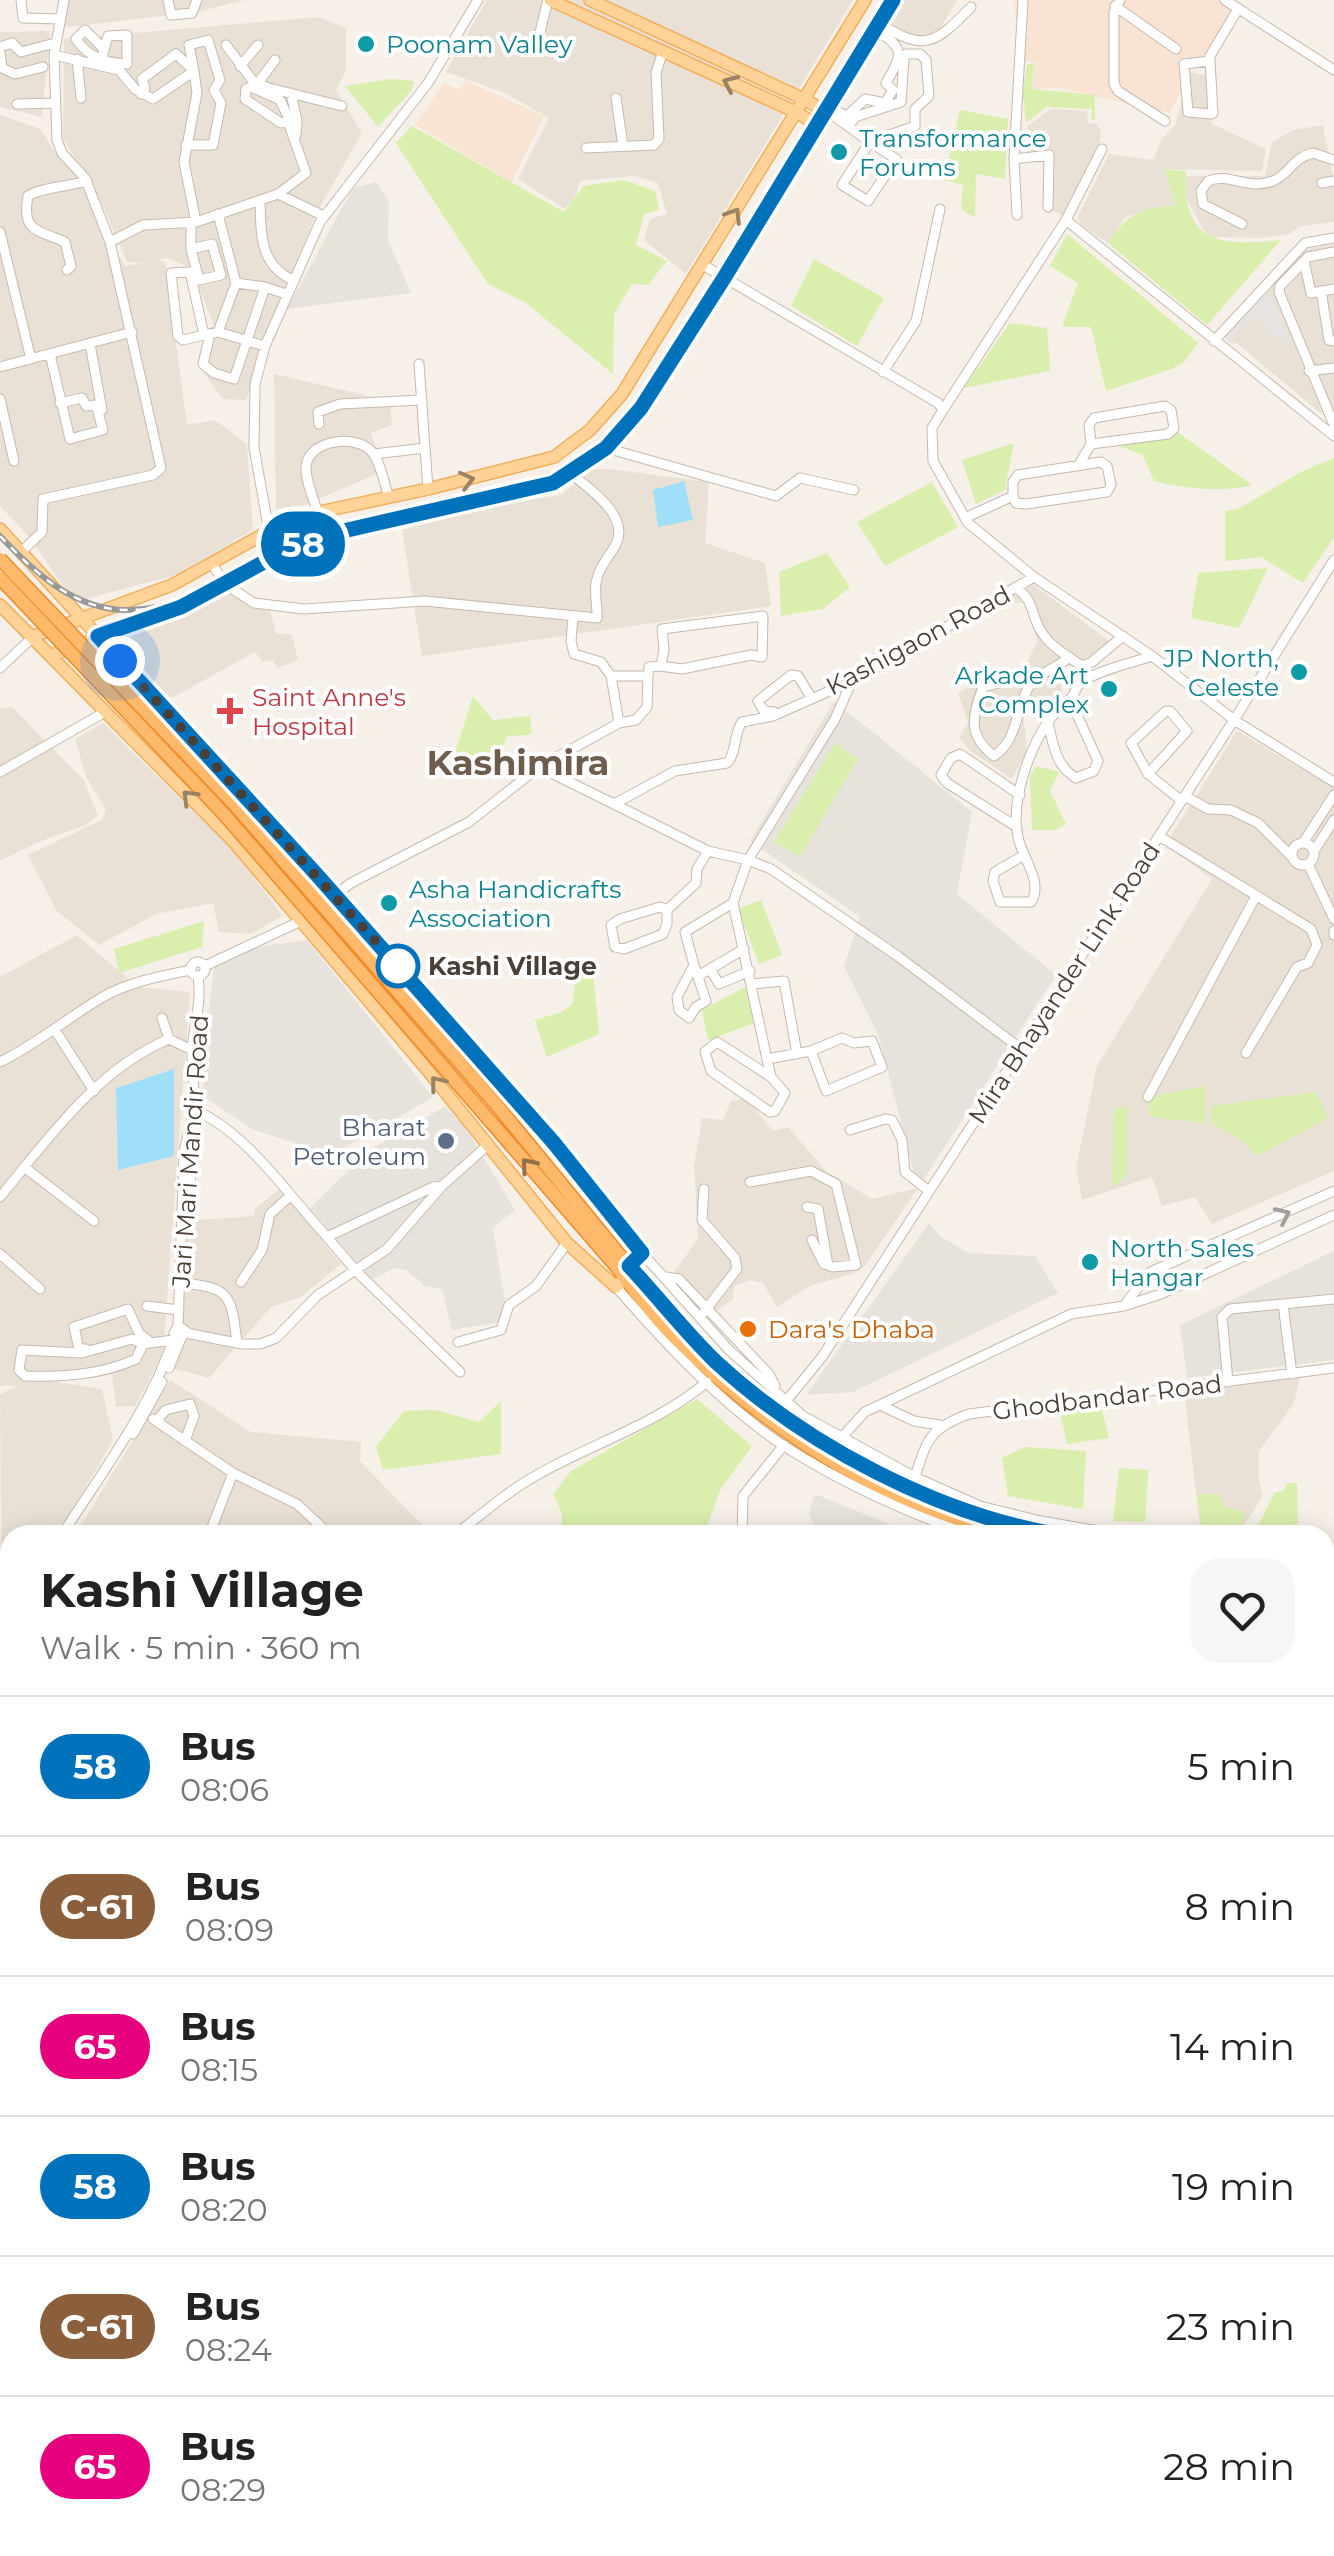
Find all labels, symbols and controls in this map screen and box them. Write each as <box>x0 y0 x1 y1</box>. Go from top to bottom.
place label: Poonam Valley <box>386 29 573 59</box>
marker: Poonam Valley <box>355 33 377 55</box>
one-way arrow <box>722 75 740 95</box>
place label: Transformance Forums <box>859 123 1047 182</box>
marker: Transformance Forums <box>828 141 850 163</box>
one-way arrow <box>722 207 741 225</box>
one-way arrow <box>458 471 475 492</box>
line badge: 58 <box>258 512 348 576</box>
text: 58 <box>281 523 325 566</box>
street label: Kashigaon Road <box>821 579 1015 701</box>
your location <box>95 636 145 686</box>
place label: JP North, Celeste <box>1162 643 1279 702</box>
place label: Arkade Art Complex <box>955 660 1089 719</box>
marker: JP North, Celeste <box>1288 661 1310 683</box>
marker: Arkade Art Complex <box>1098 678 1120 700</box>
place label: Saint Anne's Hospital <box>252 682 406 741</box>
marker: Saint Anne's Hospital <box>217 698 243 724</box>
district label: Kashimira <box>427 741 609 784</box>
one-way arrow <box>182 790 200 808</box>
street label: Mira Bhayander Link Road <box>962 837 1166 1129</box>
place label: Asha Handicrafts Association <box>409 874 622 933</box>
marker: Asha Handicrafts Association <box>378 892 400 914</box>
marker: Kashi Village <box>377 945 419 987</box>
place label: Kashi Village <box>428 951 597 981</box>
street label: Jari Mari Mandir Road <box>165 1014 214 1289</box>
one-way arrow <box>431 1076 449 1094</box>
place label: Bharat Petroleum <box>293 1112 426 1171</box>
marker: Bharat Petroleum <box>435 1130 457 1152</box>
one-way arrow <box>521 1159 539 1177</box>
one-way arrow <box>1273 1207 1291 1227</box>
place label: North Sales Hangar <box>1110 1233 1254 1292</box>
marker: North Sales Hangar <box>1079 1251 1101 1273</box>
place label: Dara's Dhaba <box>768 1314 935 1344</box>
marker: Dara's Dhaba <box>737 1318 759 1340</box>
street label: Ghodbandar Road <box>991 1368 1223 1426</box>
button: heart <box>1190 1558 1295 1663</box>
text: Kashi Village <box>40 1561 364 1619</box>
text: Walk · 5 min · 360 m <box>40 1628 362 1667</box>
text: Bus <box>180 1723 255 1770</box>
text: 5 min <box>1187 1743 1295 1790</box>
text: 58 <box>73 1745 117 1788</box>
text: 08:06 <box>180 1770 269 1809</box>
text: Bus <box>185 1863 260 1910</box>
text: 8 min <box>1185 1883 1295 1930</box>
text: C-61 <box>60 1885 135 1928</box>
text: 08:09 <box>185 1910 274 1949</box>
text: Bus <box>180 2003 255 2050</box>
text: 14 min <box>1170 2023 1295 2070</box>
text: 65 <box>73 2025 117 2068</box>
text: 08:15 <box>180 2050 258 2089</box>
text: Bus <box>180 2143 255 2190</box>
text: 19 min <box>1172 2163 1295 2210</box>
text: 58 <box>73 2165 117 2208</box>
text: 08:20 <box>180 2190 268 2229</box>
text: Bus <box>185 2283 260 2330</box>
text: 23 min <box>1166 2303 1295 2350</box>
text: C-61 <box>60 2305 135 2348</box>
text: 08:24 <box>185 2330 272 2369</box>
text: Bus <box>180 2423 255 2470</box>
text: 28 min <box>1163 2443 1295 2490</box>
text: 65 <box>73 2445 117 2488</box>
text: 08:29 <box>180 2470 266 2509</box>

